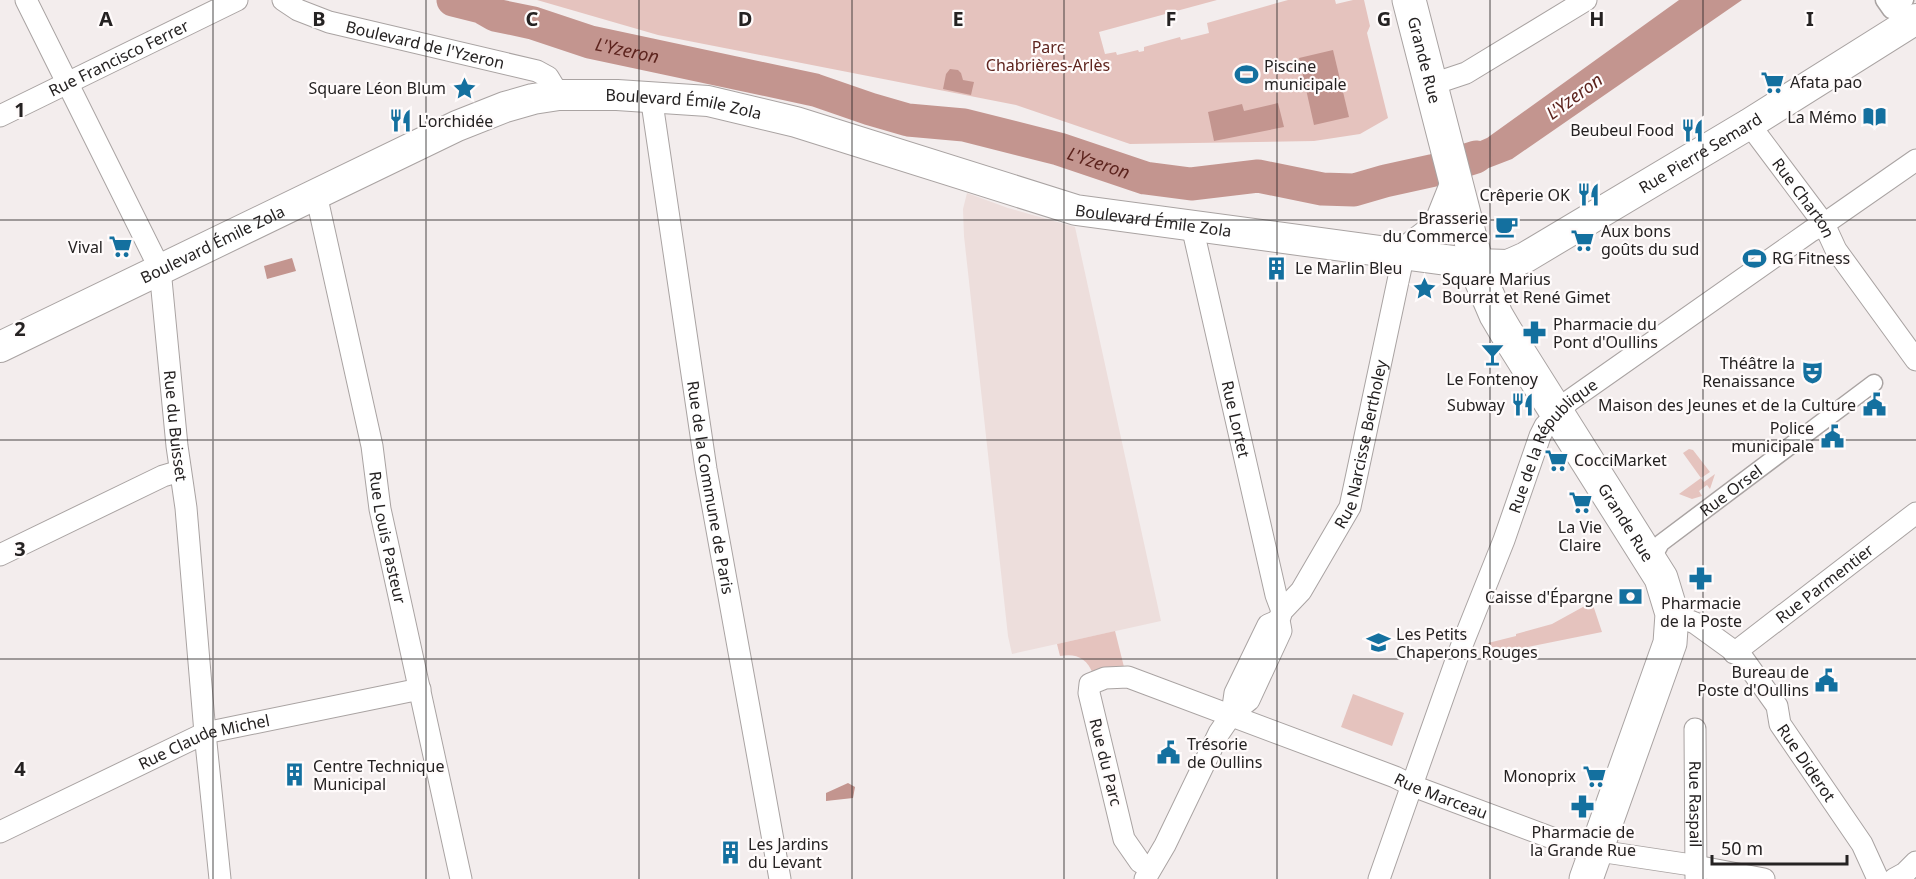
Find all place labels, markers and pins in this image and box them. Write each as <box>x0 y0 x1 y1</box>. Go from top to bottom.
place label: Piscine municipale <box>1264 55 1347 95</box>
sports icon: Piscine municipale <box>1233 62 1259 88</box>
supermarket icon: Afata pao <box>1759 69 1785 95</box>
place label: Afata pao <box>1790 71 1862 93</box>
place icon: Square Léon Blum <box>451 75 477 101</box>
place label: Square Léon Blum <box>309 77 446 99</box>
library icon: La Mémo <box>1862 104 1888 130</box>
place label: La Mémo <box>1787 106 1857 128</box>
restaurant icon: L'orchidée <box>387 108 413 134</box>
place label: L'orchidée <box>418 110 493 132</box>
restaurant icon: Beubeul Food <box>1679 117 1705 143</box>
place label: Beubeul Food <box>1570 119 1674 141</box>
restaurant icon: Crêperie OK <box>1575 182 1601 208</box>
place label: Crêperie OK <box>1479 184 1570 206</box>
place label: Brasserie du Commerce <box>1382 207 1488 247</box>
cafe icon: Brasserie du Commerce <box>1493 214 1519 240</box>
place label: Aux bons goûts du sud <box>1601 220 1699 260</box>
supermarket icon: Aux bons goûts du sud <box>1570 227 1596 253</box>
supermarket icon: Vival <box>108 234 134 260</box>
place label: Vival <box>68 236 103 258</box>
sports icon: RG Fitness <box>1741 245 1767 271</box>
place label: RG Fitness <box>1772 247 1850 269</box>
building icon: Le Marlin Bleu <box>1264 255 1290 281</box>
place label: Le Marlin Bleu <box>1295 257 1402 279</box>
place label: Square Marius Bourrat et René Gimet <box>1442 268 1611 308</box>
place icon: Square Marius Bourrat et René Gimet <box>1411 275 1437 301</box>
place label: Pharmacie du Pont d'Oullins <box>1553 313 1658 353</box>
pharmacy icon: Pharmacie du Pont d'Oullins <box>1522 320 1548 346</box>
bar icon: Le Fontenoy <box>1479 341 1505 367</box>
place label: Théâtre la Renaissance <box>1702 352 1795 392</box>
theatre icon: Théâtre la Renaissance <box>1800 359 1826 385</box>
place label: Le Fontenoy <box>1446 368 1539 390</box>
restaurant icon: Subway <box>1510 392 1536 418</box>
public building icon: Maison des Jeunes et de la Culture <box>1861 392 1887 418</box>
place label: Subway <box>1447 394 1506 416</box>
place label: Maison des Jeunes et de la Culture <box>1598 394 1856 416</box>
place label: Police municipale <box>1731 417 1814 457</box>
public building icon: Police municipale <box>1819 424 1845 450</box>
supermarket icon: CocciMarket <box>1543 447 1569 473</box>
place label: CocciMarket <box>1574 449 1667 471</box>
supermarket icon: La Vie Claire <box>1567 489 1593 515</box>
place label: La Vie Claire <box>1558 516 1602 556</box>
pharmacy icon: Pharmacie de la Poste <box>1688 565 1714 591</box>
bank icon: Caisse d'Épargne <box>1618 584 1644 610</box>
place label: Caisse d'Épargne <box>1485 586 1613 608</box>
place label: Pharmacie de la Poste <box>1660 592 1742 632</box>
place label: Les Petits Chaperons Rouges <box>1396 623 1538 663</box>
school or university icon: Les Petits Chaperons Rouges <box>1365 630 1391 656</box>
place label: Bureau de Poste d'Oullins <box>1697 661 1809 701</box>
public building icon: Bureau de Poste d'Oullins <box>1814 668 1840 694</box>
place label: Trésorie de Oullins <box>1187 733 1262 773</box>
public building icon: Trésorie de Oullins <box>1156 740 1182 766</box>
place label: Centre Technique Municipal <box>313 755 444 795</box>
building icon: Centre Technique Municipal <box>282 762 308 788</box>
supermarket icon: Monoprix <box>1581 763 1607 789</box>
place label: Monoprix <box>1503 765 1577 787</box>
pharmacy icon: Pharmacie de la Grande Rue <box>1570 794 1596 820</box>
place label: Pharmacie de la Grande Rue <box>1530 821 1636 861</box>
place label: Les Jardins du Levant <box>748 833 828 873</box>
building icon: Les Jardins du Levant <box>717 840 743 866</box>

